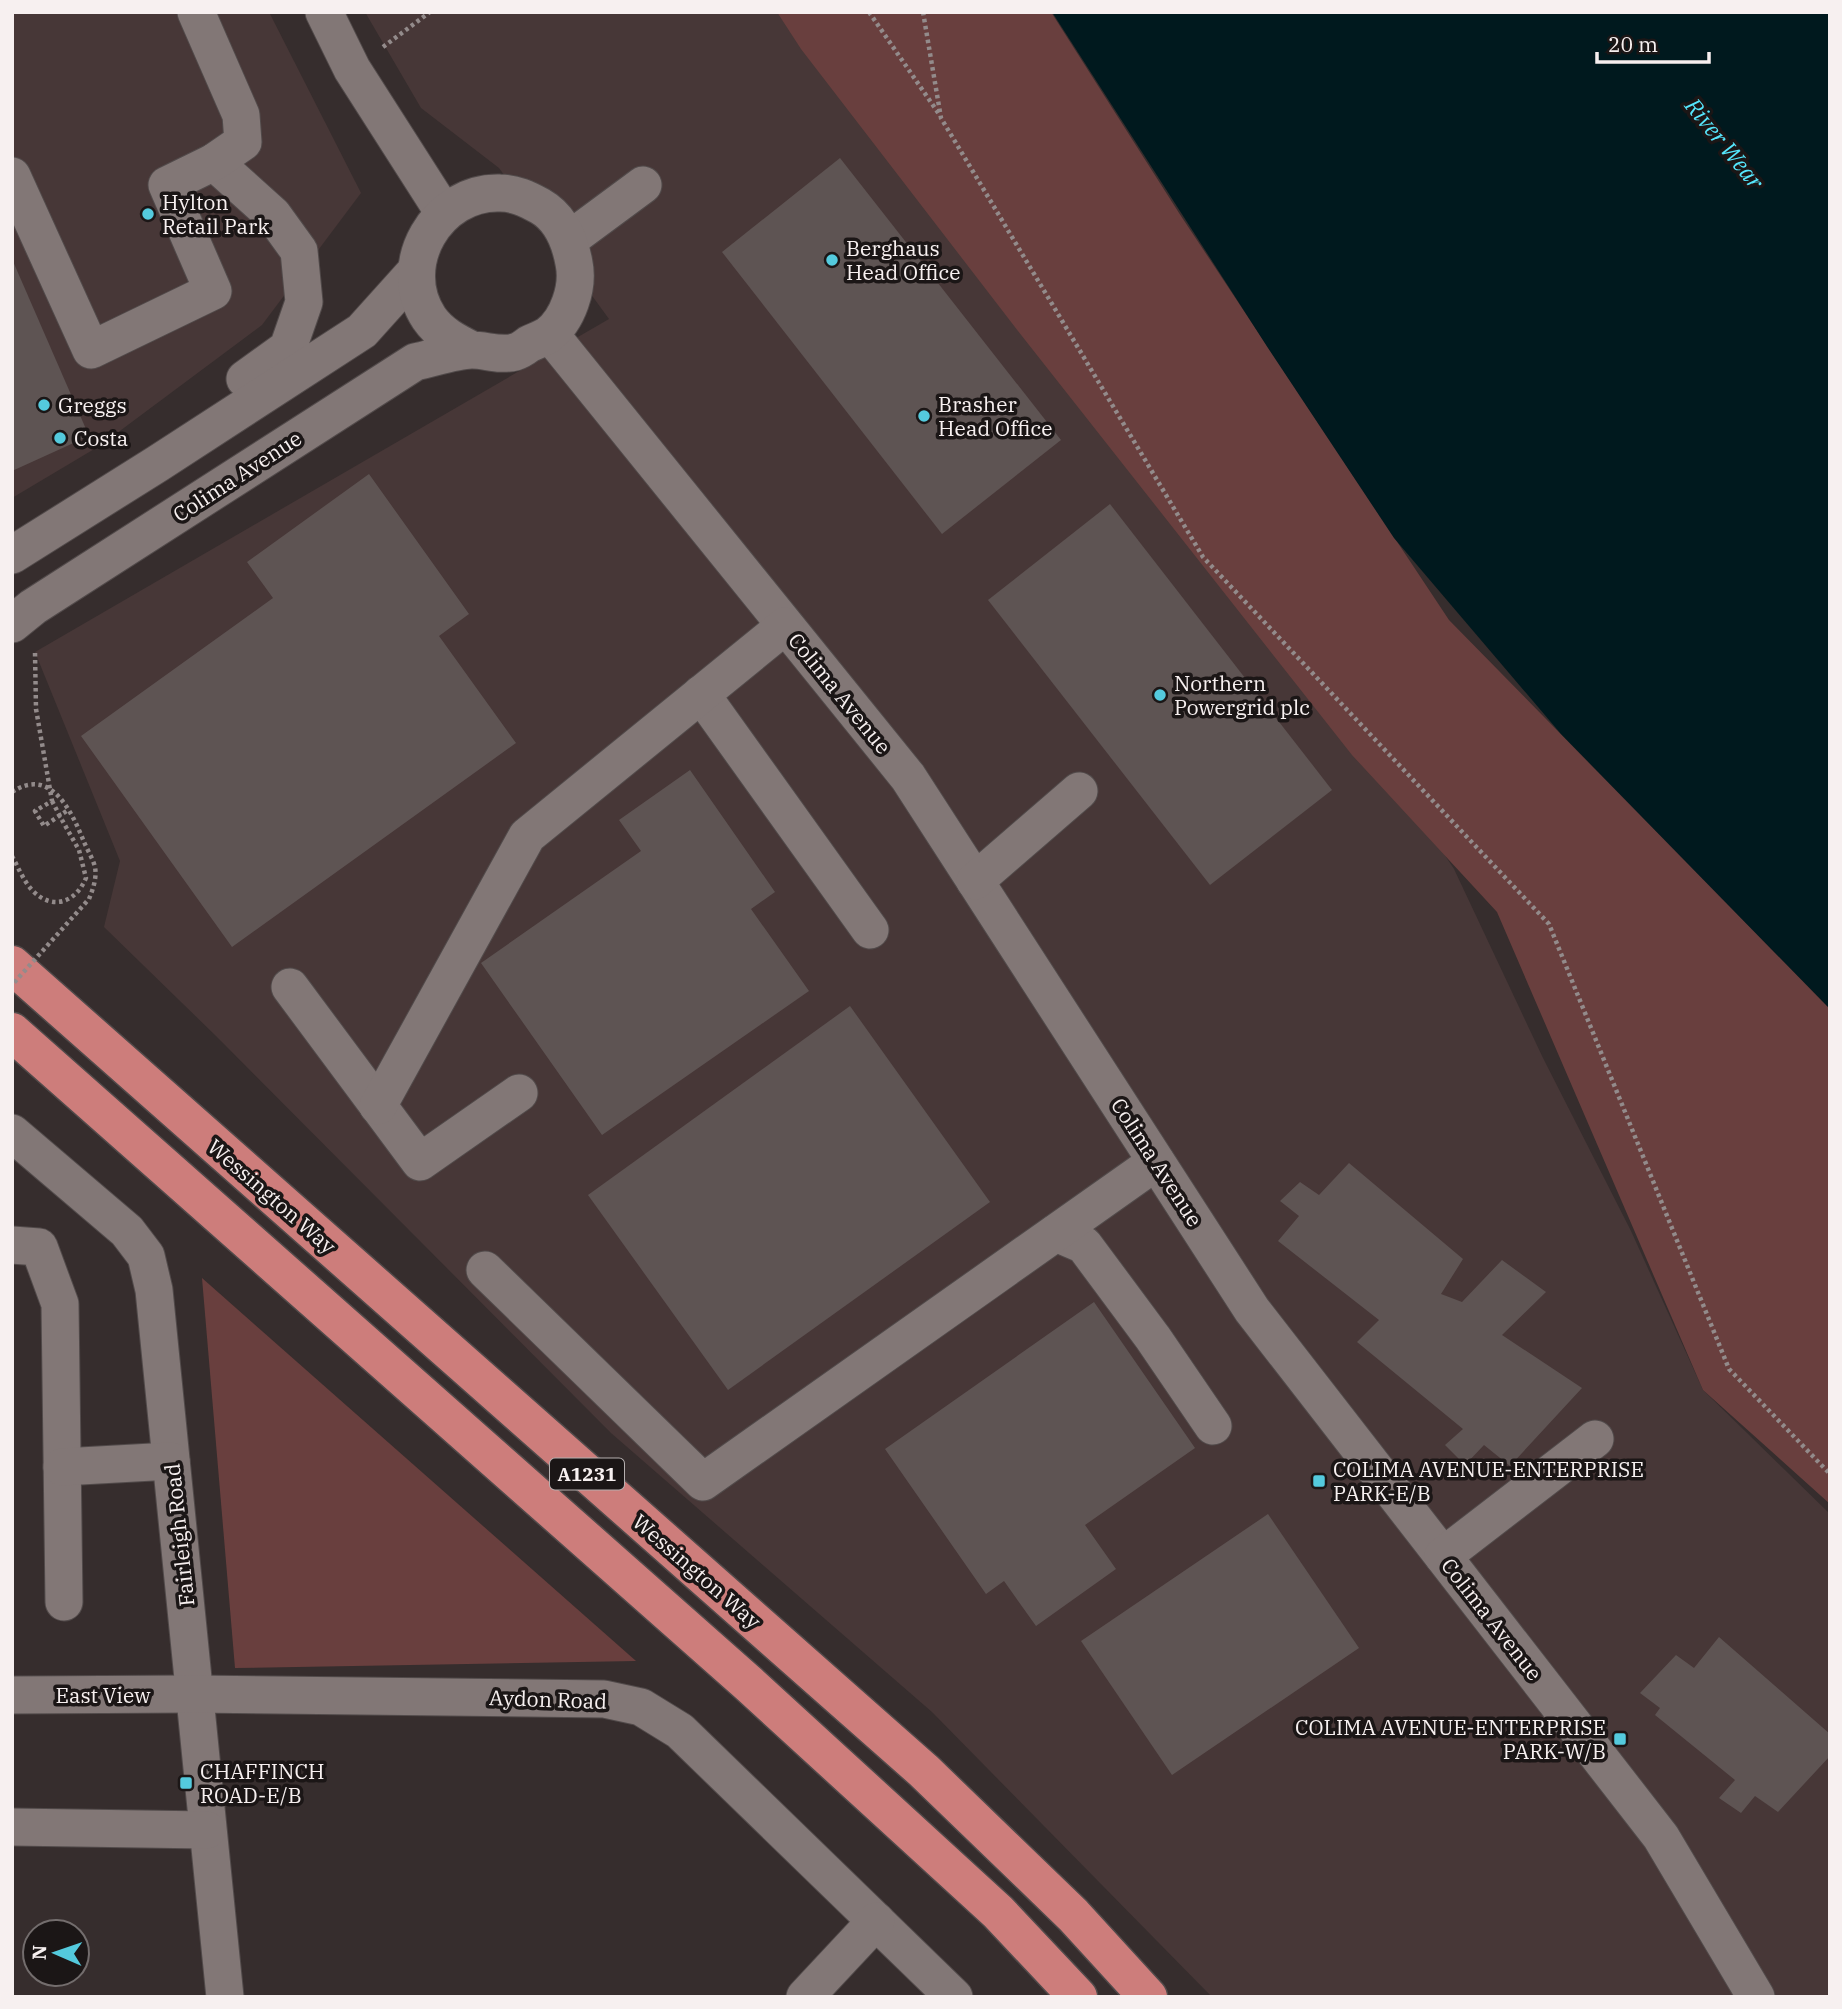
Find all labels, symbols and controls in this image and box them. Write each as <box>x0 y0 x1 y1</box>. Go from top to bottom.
scale bar <box>1597 21 1709 65</box>
text: 20 m <box>1608 30 1658 58</box>
water label: River Wear <box>1678 90 1772 196</box>
place label: Hylton Retail Park <box>162 188 270 240</box>
marker: Hylton Retail Park <box>140 206 156 222</box>
place label: Berghaus Head Office <box>846 234 961 286</box>
marker: Berghaus Head Office <box>824 252 840 268</box>
place label: Brasher Head Office <box>938 390 1053 442</box>
place label: Greggs <box>58 391 127 419</box>
marker: Greggs <box>36 397 52 413</box>
marker: Brasher Head Office <box>916 408 932 424</box>
place label: Costa <box>74 424 128 452</box>
street label: Colima Avenue <box>167 424 307 528</box>
marker: Costa <box>52 430 68 446</box>
street label: Colima Avenue <box>782 627 898 759</box>
place label: Northern Powergrid plc <box>1174 669 1310 721</box>
marker: Northern Powergrid plc <box>1152 687 1168 703</box>
street label: Colima Avenue <box>1105 1092 1209 1232</box>
street label: Wessington Way <box>202 1132 343 1260</box>
place label: COLIMA AVENUE-ENTERPRISE PARK-E/B <box>1333 1455 1644 1507</box>
road number: A1231 <box>550 1458 624 1490</box>
street label: Fairleigh Road <box>158 1462 200 1608</box>
marker: COLIMA AVENUE-ENTERPRISE PARK-E/B <box>1311 1473 1327 1489</box>
street label: Wessington Way <box>627 1507 768 1635</box>
street label: Colima Avenue <box>1435 1552 1549 1686</box>
street label: East View <box>55 1681 151 1709</box>
street label: Aydon Road <box>488 1683 608 1715</box>
place label: COLIMA AVENUE-ENTERPRISE PARK-W/B <box>1295 1713 1606 1765</box>
marker: COLIMA AVENUE-ENTERPRISE PARK-W/B <box>1612 1731 1628 1747</box>
place label: CHAFFINCH ROAD-E/B <box>200 1757 325 1809</box>
marker: CHAFFINCH ROAD-E/B <box>178 1775 194 1791</box>
north arrow <box>21 1918 91 1988</box>
text: N <box>27 1944 51 1960</box>

